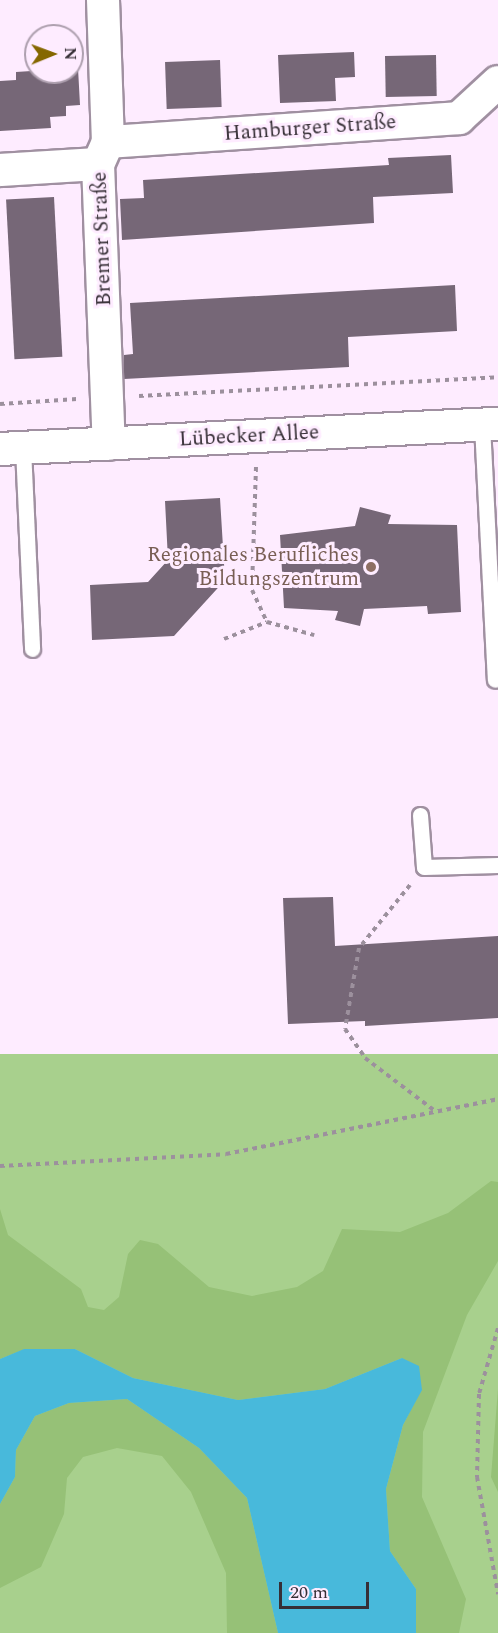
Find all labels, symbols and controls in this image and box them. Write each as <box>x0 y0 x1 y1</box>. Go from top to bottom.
north arrow <box>24 24 84 84</box>
text: N <box>58 47 82 60</box>
street label: Hamburger Straße <box>223 109 397 147</box>
street label: Bremer Straße <box>87 171 117 307</box>
street label: Lübecker Allee <box>178 420 320 452</box>
place label: Regionales Berufliches Bildungszentrum <box>147 542 359 592</box>
marker: Regionales Berufliches Bildungszentrum <box>364 560 378 574</box>
scale bar <box>282 1570 372 1608</box>
text: 20 m <box>290 1579 328 1606</box>

